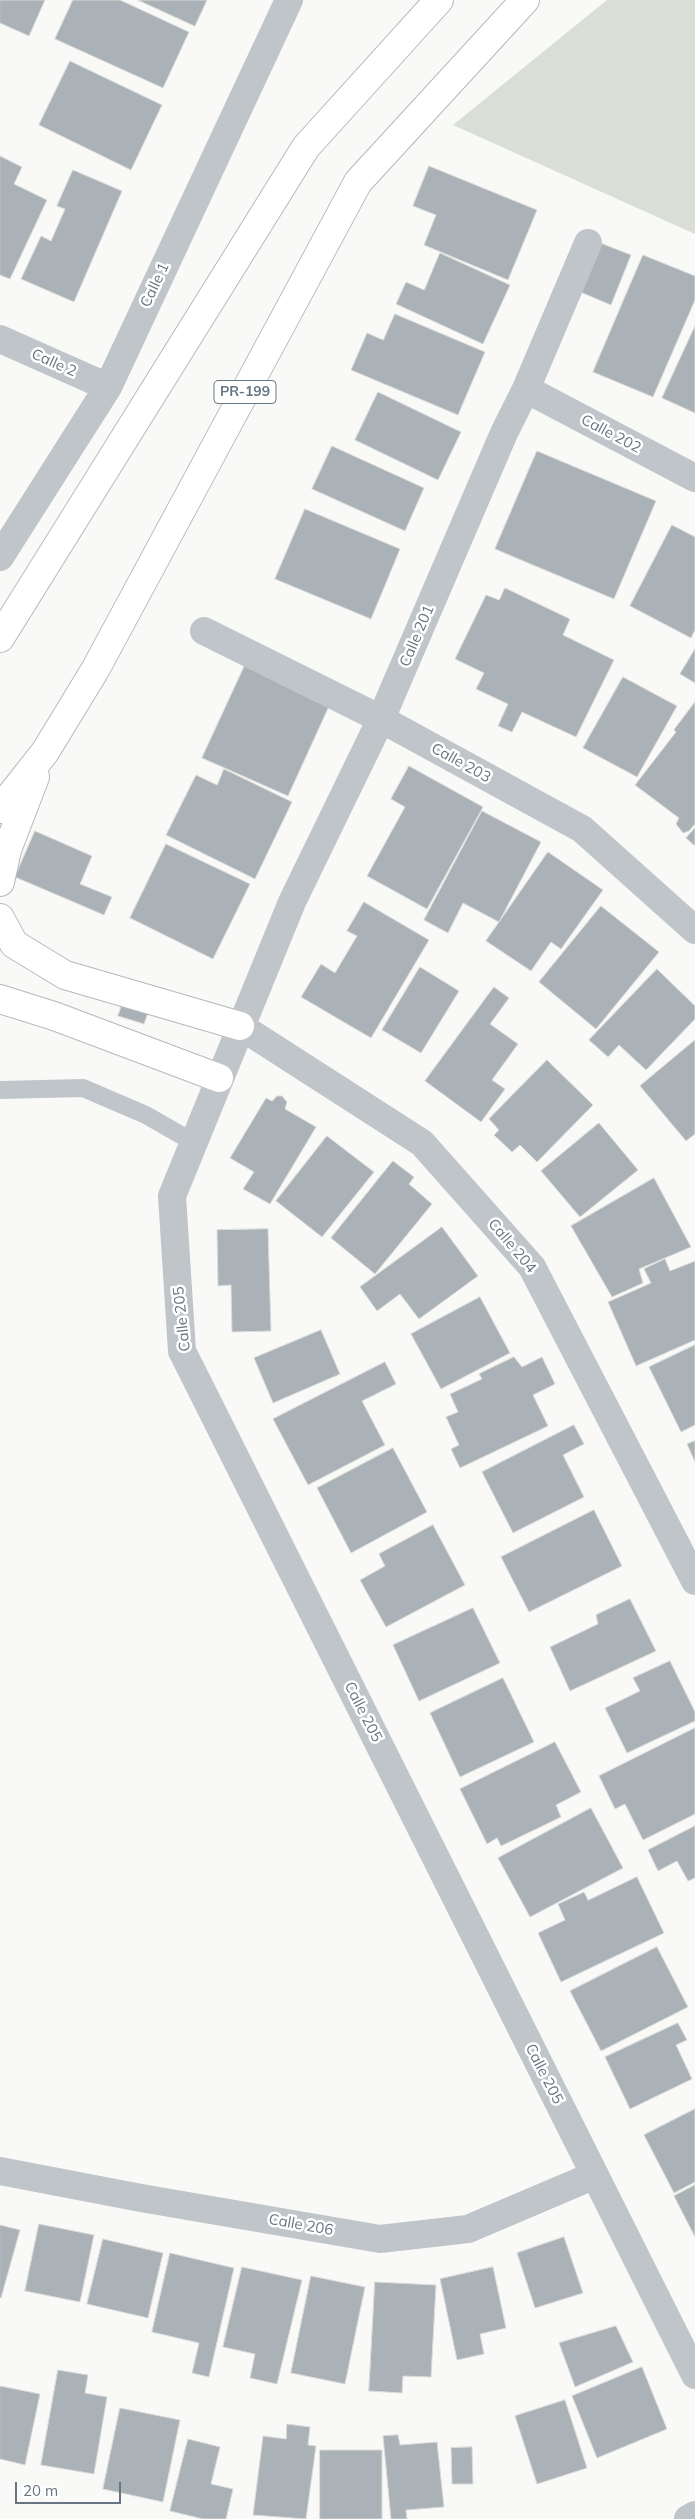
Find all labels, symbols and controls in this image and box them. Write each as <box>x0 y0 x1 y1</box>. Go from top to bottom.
street label: Calle 1 <box>137 260 173 310</box>
street label: Calle 2 <box>29 345 79 381</box>
road number: PR-199 <box>214 381 276 404</box>
street label: Calle 202 <box>578 411 644 457</box>
street label: Calle 201 <box>396 602 438 670</box>
street label: Calle 203 <box>428 739 494 787</box>
street label: Calle 204 <box>484 1215 540 1277</box>
street label: Calle 205 <box>170 1286 194 1352</box>
street label: Calle 205 <box>340 1679 386 1745</box>
street label: Calle 205 <box>521 2041 567 2107</box>
street label: Calle 206 <box>267 2210 335 2240</box>
scale bar <box>18 2472 124 2504</box>
text: 20 m <box>23 2481 58 2500</box>

